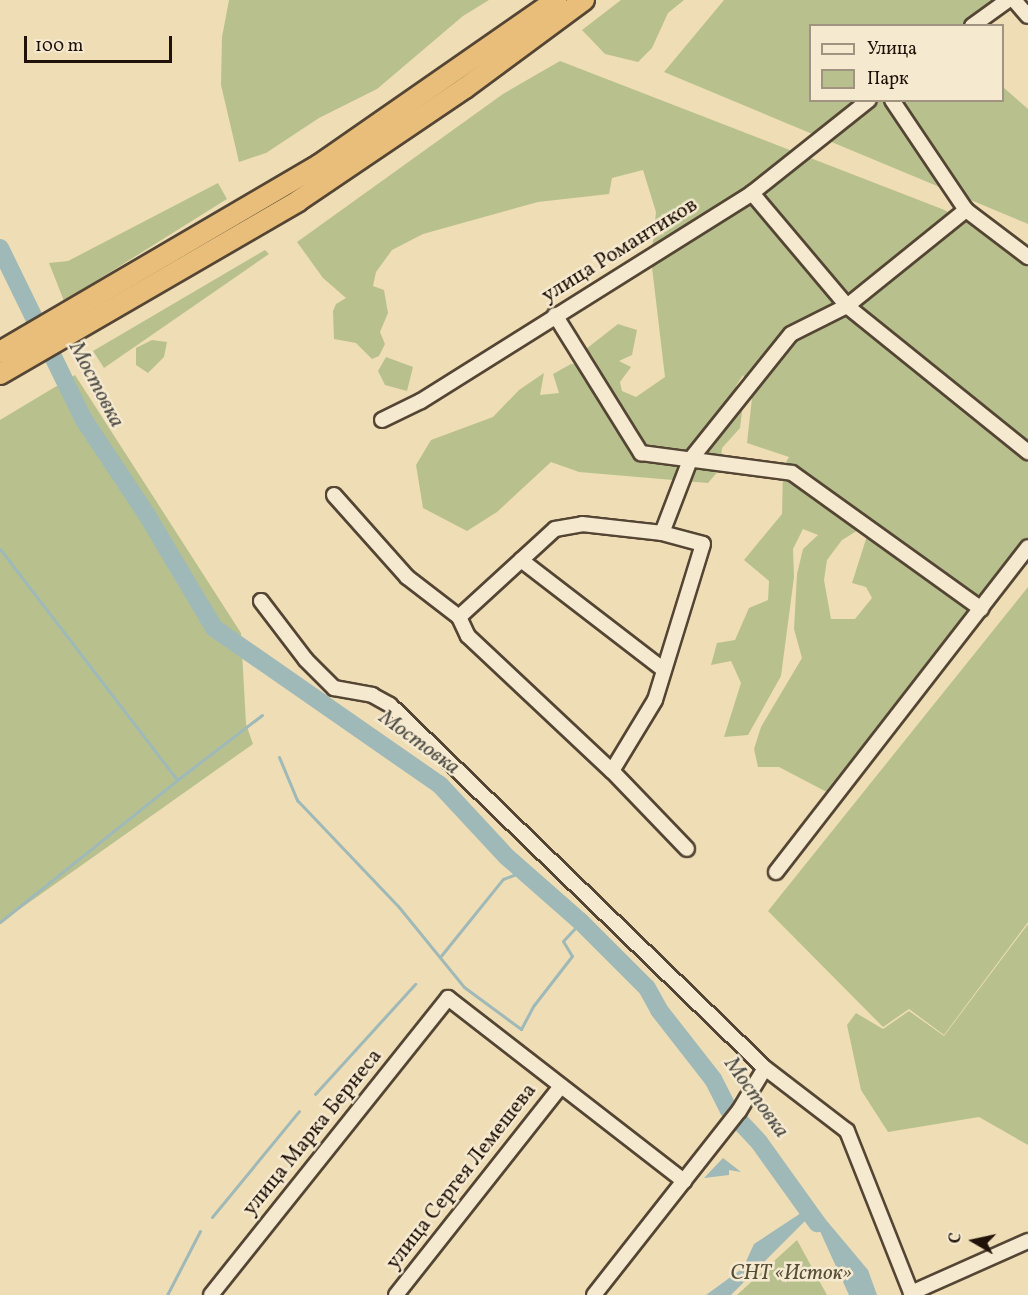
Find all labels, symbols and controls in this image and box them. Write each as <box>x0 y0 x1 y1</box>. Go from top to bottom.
scale bar <box>27 24 176 62</box>
legend <box>809 24 1004 102</box>
text: 100 m <box>35 34 84 59</box>
text: Улица <box>867 37 917 62</box>
text: Парк <box>867 67 909 92</box>
street label: улица Романтиков <box>537 193 703 309</box>
water label: Мостовка <box>62 338 130 432</box>
water label: Мостовка <box>373 705 465 781</box>
street label: улица Марка Бернеса <box>238 1044 388 1222</box>
water label: Мостовка <box>718 1052 794 1144</box>
street label: улица Сергея Лемешева <box>381 1079 543 1275</box>
north arrow <box>944 1211 1004 1271</box>
text: С <box>945 1231 968 1245</box>
park label: СНТ «Исток» <box>730 1261 852 1287</box>

